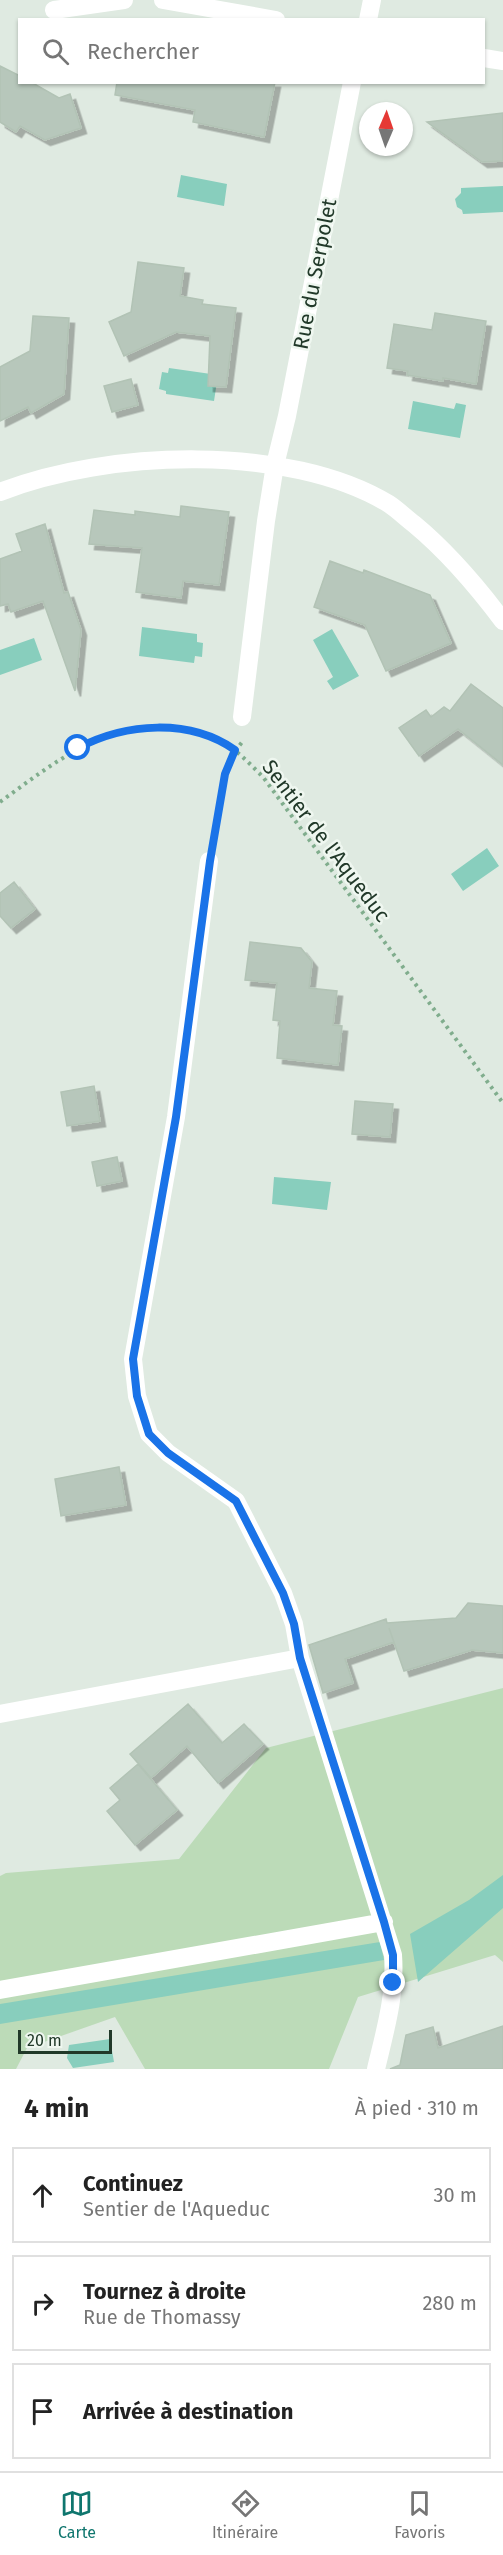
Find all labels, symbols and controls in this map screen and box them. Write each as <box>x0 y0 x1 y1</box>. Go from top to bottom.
search box <box>18 18 485 84</box>
icon: search <box>39 35 72 68</box>
text: Rechercher <box>87 38 199 65</box>
north arrow <box>359 102 413 156</box>
street label: Rue du Serpolet <box>288 196 342 352</box>
route start <box>64 734 90 760</box>
street label: Sentier de l'Aqueduc <box>257 755 395 927</box>
route end <box>379 1969 405 1995</box>
scale bar <box>18 2027 112 2054</box>
text: 20 m <box>27 2031 62 2050</box>
text: 4 min <box>24 2093 89 2124</box>
text: À pied · 310 m <box>355 2096 479 2120</box>
text: Continuez <box>83 2170 183 2197</box>
icon: ahead <box>26 2179 59 2212</box>
text: 30 m <box>433 2183 477 2207</box>
text: Sentier de l'Aqueduc <box>83 2197 270 2221</box>
text: Tournez à droite <box>83 2278 246 2305</box>
icon: right <box>26 2287 59 2320</box>
text: 280 m <box>422 2291 477 2315</box>
text: Rue de Thomassy <box>83 2305 241 2329</box>
icon: arrive <box>26 2395 59 2428</box>
text: Arrivée à destination <box>83 2398 293 2425</box>
tab: Carte <box>58 2487 96 2542</box>
tab: Itinéraire <box>212 2487 278 2542</box>
tab: Favoris <box>394 2487 445 2542</box>

